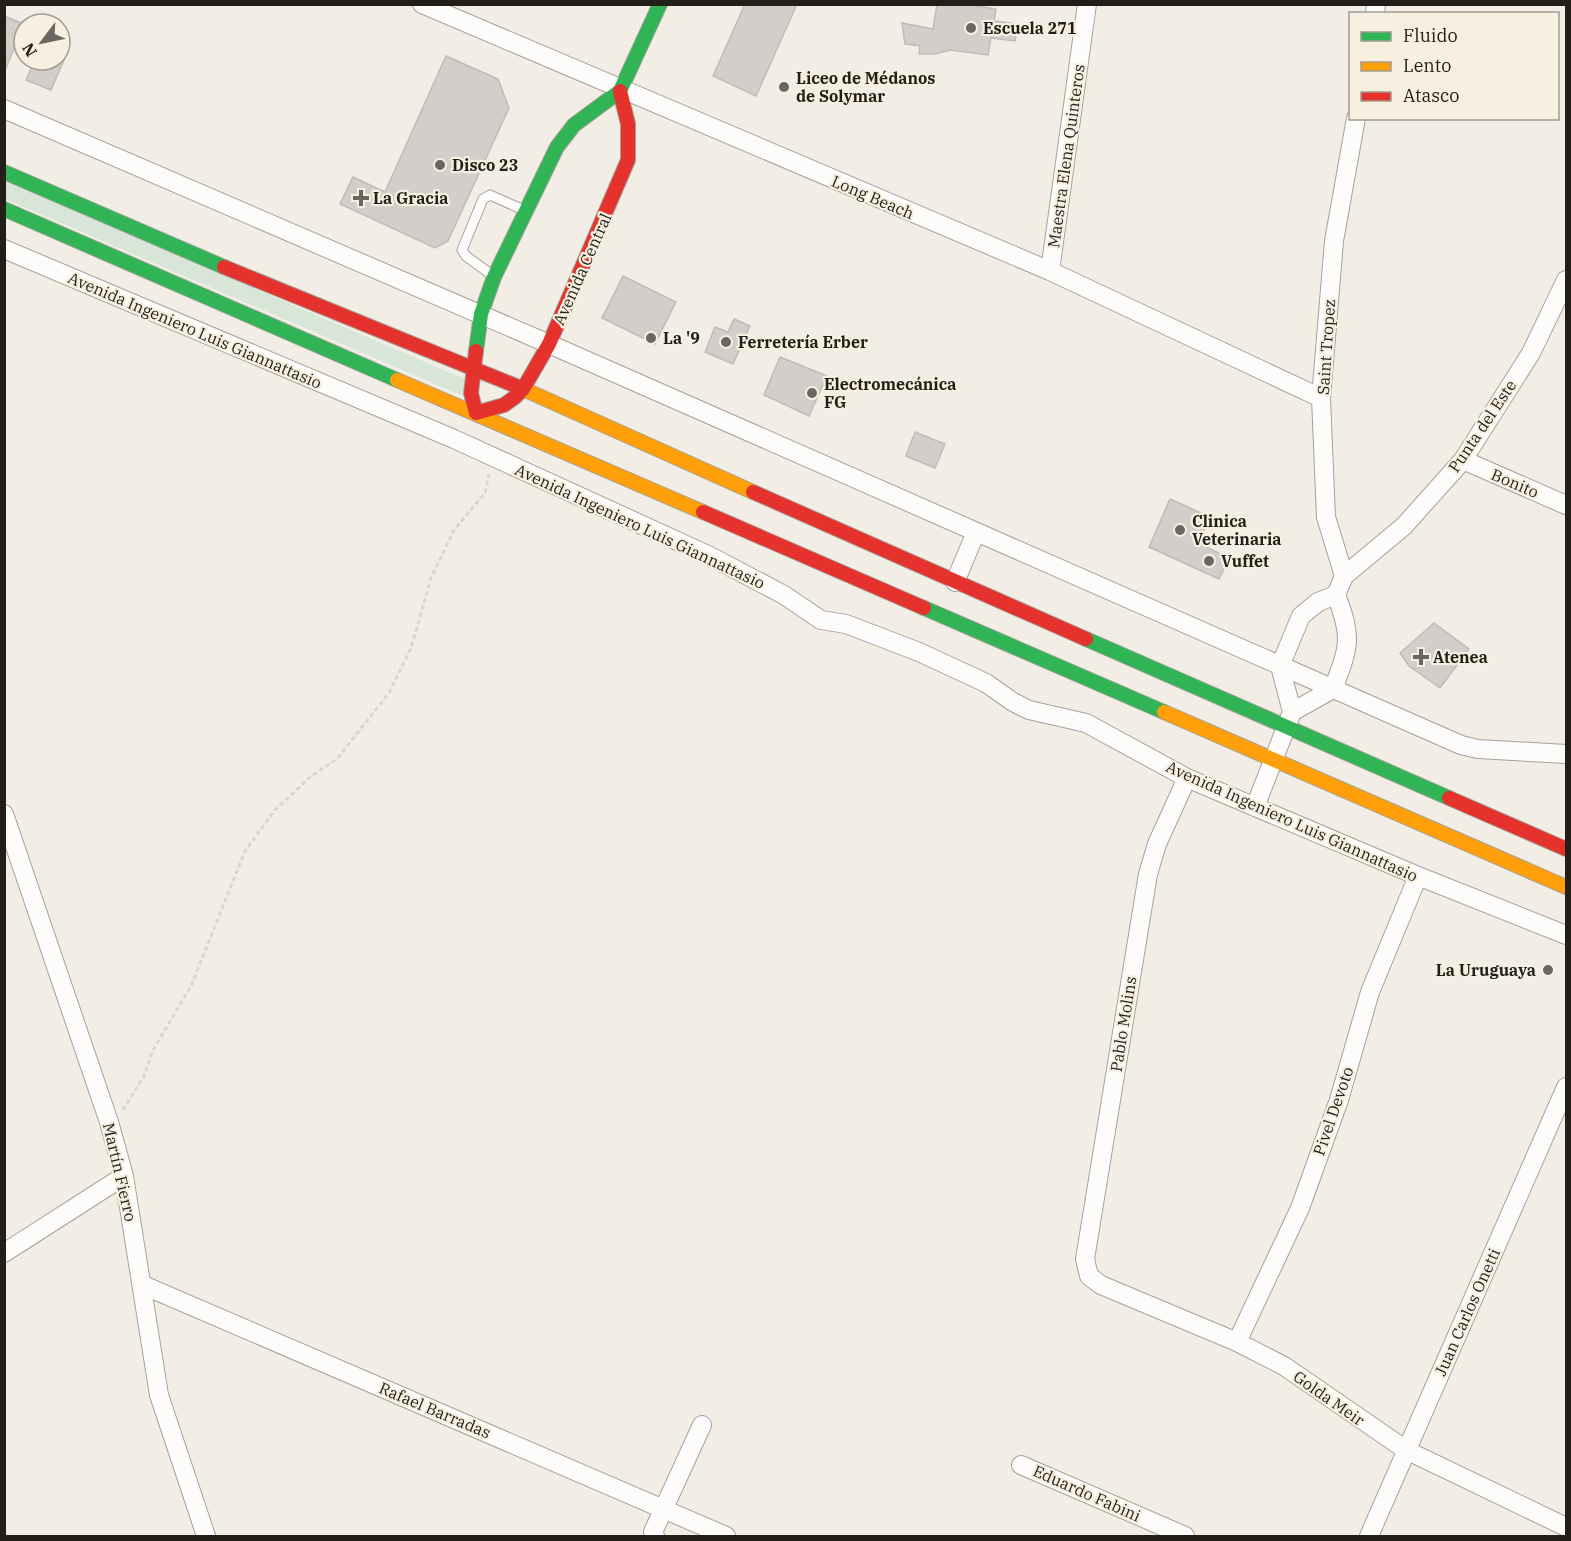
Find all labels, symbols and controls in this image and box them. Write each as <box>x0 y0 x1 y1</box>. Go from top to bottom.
north arrow <box>12 12 72 72</box>
legend <box>1349 12 1559 120</box>
place label: Escuela 271 <box>983 18 1077 38</box>
marker: Escuela 271 <box>964 21 978 35</box>
text: Fluido <box>1403 24 1458 47</box>
text: N <box>17 39 41 61</box>
text: Lento <box>1403 54 1451 77</box>
street label: Maestra Elena Quinteros <box>1043 63 1089 249</box>
place label: Liceo de Médanos de Solymar <box>796 68 936 106</box>
marker: Liceo de Médanos de Solymar <box>777 80 791 94</box>
text: Atasco <box>1403 84 1459 107</box>
place label: Disco 23 <box>452 155 518 175</box>
marker: Disco 23 <box>433 158 447 172</box>
street label: Long Beach <box>829 171 917 223</box>
place label: La Gracia <box>373 188 448 208</box>
marker: La Gracia <box>354 191 368 205</box>
street label: Avenida Central <box>548 210 616 328</box>
street label: Avenida Ingeniero Luis Giannattasio <box>65 267 325 393</box>
street label: Saint Tropez <box>1313 299 1339 395</box>
place label: La '9 <box>663 328 700 348</box>
marker: La '9 <box>644 331 658 345</box>
place label: Ferretería Erber <box>738 332 868 352</box>
marker: Ferretería Erber <box>719 335 733 349</box>
place label: Electromecánica FG <box>824 374 956 412</box>
street label: Punta del Este <box>1444 376 1520 476</box>
marker: Electromecánica FG <box>805 386 819 400</box>
street label: Avenida Ingeniero Luis Giannattasio <box>512 459 768 593</box>
street label: Bonito <box>1488 464 1542 502</box>
place label: Clinica Veterinaria <box>1192 511 1281 549</box>
marker: Clinica Veterinaria <box>1173 523 1187 537</box>
place label: Vuffet <box>1221 551 1269 571</box>
marker: Vuffet <box>1202 554 1216 568</box>
place label: Atenea <box>1433 647 1488 667</box>
marker: Atenea <box>1414 650 1428 664</box>
street label: Avenida Ingeniero Luis Giannattasio <box>1163 756 1421 886</box>
place label: La Uruguaya <box>1436 960 1536 980</box>
marker: La Uruguaya <box>1541 963 1555 977</box>
street label: Pablo Molins <box>1106 975 1140 1073</box>
street label: Pivel Devoto <box>1308 1064 1358 1158</box>
street label: Martín Fierro <box>99 1121 141 1223</box>
street label: Juan Carlos Onetti <box>1430 1245 1504 1379</box>
street label: Golda Meir <box>1290 1366 1368 1430</box>
street label: Rafael Barradas <box>376 1377 494 1443</box>
street label: Eduardo Fabini <box>1030 1460 1144 1526</box>

